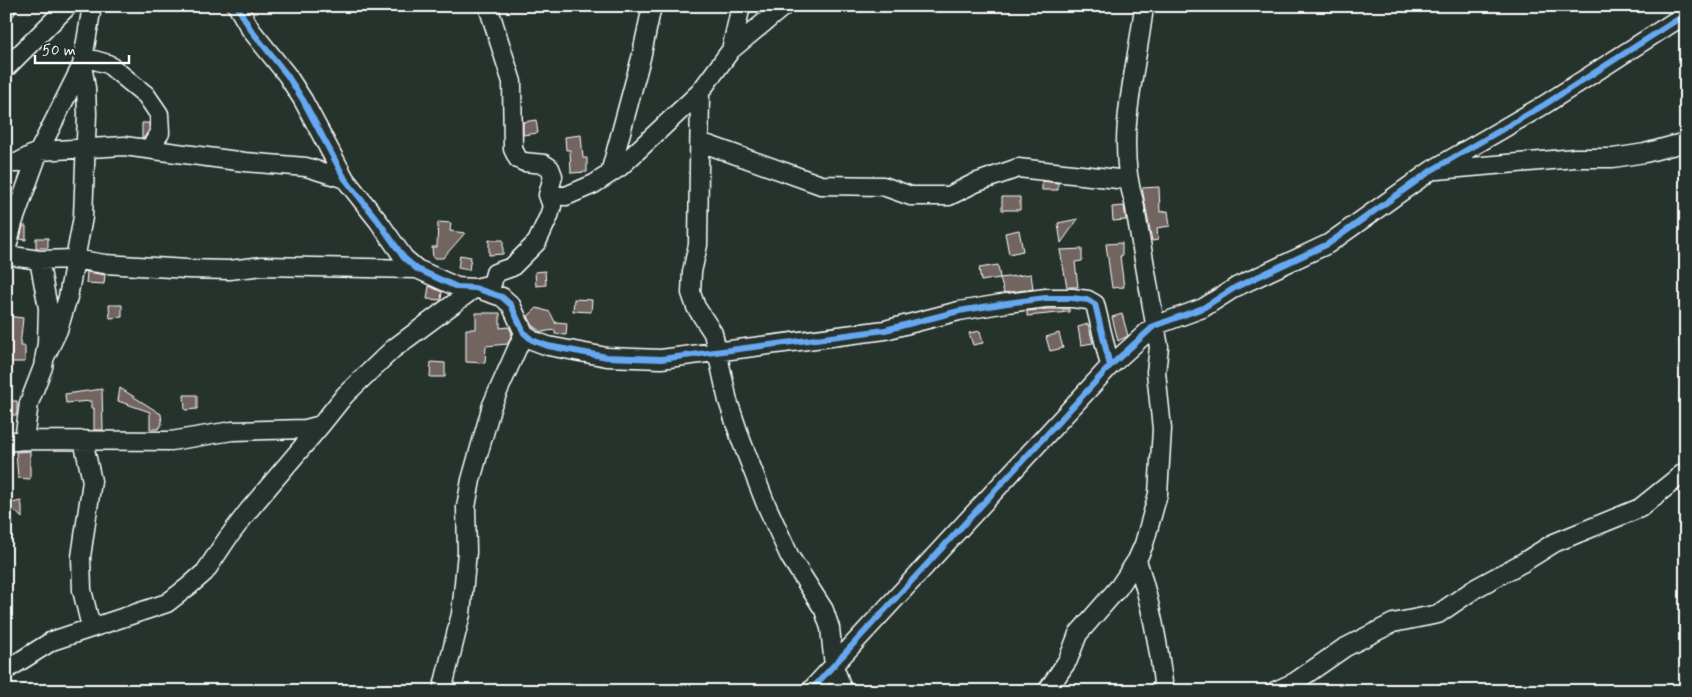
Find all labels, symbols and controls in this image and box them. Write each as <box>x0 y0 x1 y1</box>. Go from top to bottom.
scale bar <box>35 32 129 64</box>
text: 50 m <box>42 41 76 61</box>

